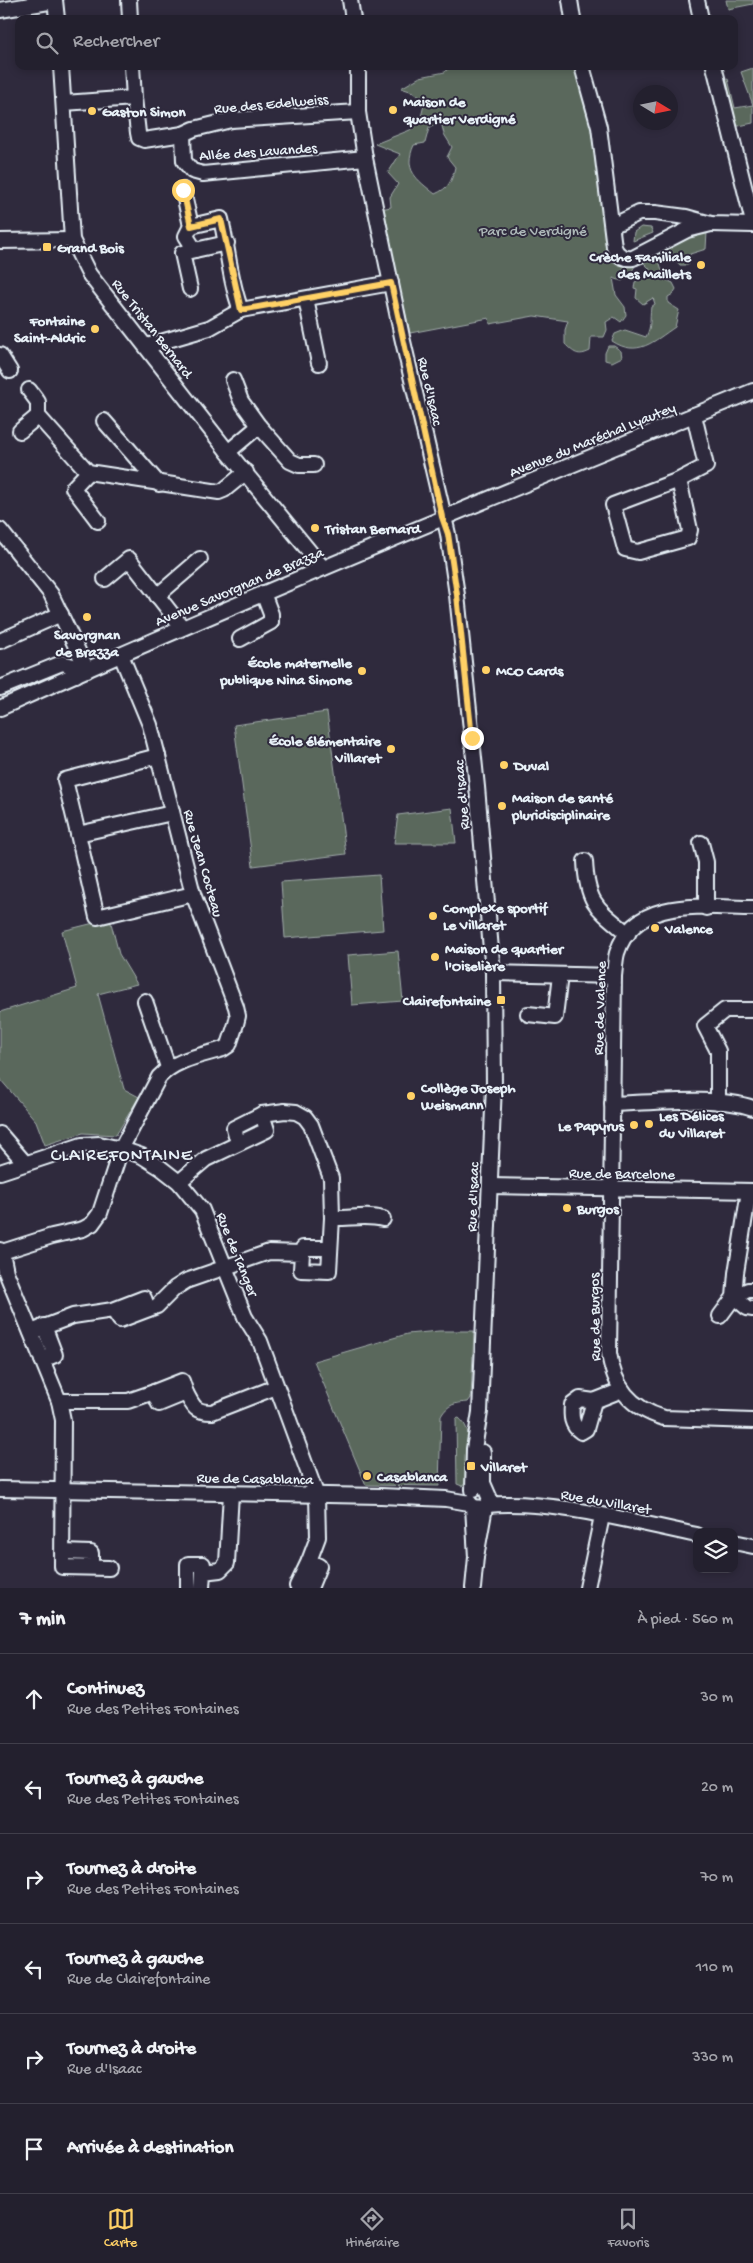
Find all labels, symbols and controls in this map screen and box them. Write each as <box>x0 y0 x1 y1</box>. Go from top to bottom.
search box <box>15 15 738 70</box>
icon: search <box>33 29 61 57</box>
text: Rechercher <box>73 31 159 54</box>
north arrow <box>633 85 678 130</box>
street label: Rue des Edelweiss <box>213 91 330 119</box>
place label: Maison de quartier Verdigné <box>403 94 517 129</box>
place label: Gaston Simon <box>102 104 187 122</box>
marker: Maison de quartier Verdigné <box>387 104 399 116</box>
marker: Gaston Simon <box>86 105 98 117</box>
street label: Allée des Lavandes <box>199 140 318 166</box>
route start <box>172 179 195 202</box>
park label: Parc de Verdigné <box>478 223 587 241</box>
place label: Grand Bois <box>57 240 125 258</box>
marker: Grand Bois <box>41 241 53 253</box>
place label: Crèche Familiale des Maillets <box>589 249 692 284</box>
marker: Crèche Familiale des Maillets <box>695 259 707 271</box>
street label: Rue Tristan Bernard <box>107 276 197 384</box>
place label: Fontaine Saint-Aldric <box>14 313 86 348</box>
marker: Fontaine Saint-Aldric <box>89 323 101 335</box>
street label: Rue d'Isaac <box>412 355 446 428</box>
street label: Avenue du Maréchal Lyautey <box>507 399 679 482</box>
place label: Tristan Bernard <box>324 521 422 539</box>
marker: Tristan Bernard <box>309 522 321 534</box>
street label: Avenue Savorgnan de Brazza <box>153 544 327 632</box>
marker: Savorgnan de Brazza <box>81 611 93 623</box>
place label: Savorgnan de Brazza <box>54 627 121 662</box>
place label: École maternelle publique Nina Simone <box>219 655 353 690</box>
place label: MCO Cards <box>496 663 565 681</box>
marker: MCO Cards <box>480 664 492 676</box>
marker: École maternelle publique Nina Simone <box>356 665 368 677</box>
route end <box>461 727 484 750</box>
place label: École élémentaire Villaret <box>269 733 383 768</box>
marker: École élémentaire Villaret <box>385 743 397 755</box>
street label: Rue d'Isaac <box>451 758 475 830</box>
place label: Duval <box>512 758 550 776</box>
marker: Duval <box>498 759 510 771</box>
place label: Maison de santé pluridisciplinaire <box>511 790 614 825</box>
marker: Maison de santé pluridisciplinaire <box>496 800 508 812</box>
street label: Rue Jean Cocteau <box>178 808 226 919</box>
place label: Complexe sportif Le Villaret <box>442 900 549 935</box>
marker: Complexe sportif Le Villaret <box>427 910 439 922</box>
place label: Valence <box>664 921 714 939</box>
marker: Valence <box>649 922 661 934</box>
place label: Maison de quartier l'Oiselière <box>444 941 565 976</box>
marker: Maison de quartier l'Oiselière <box>429 951 441 963</box>
street label: Rue de Valence <box>590 961 612 1055</box>
place label: Clairefontaine <box>402 993 492 1011</box>
marker: Clairefontaine <box>495 994 507 1006</box>
place label: Collège Joseph Weismann <box>420 1080 516 1115</box>
marker: Collège Joseph Weismann <box>405 1090 417 1102</box>
place label: Les Délices du Villaret <box>659 1108 726 1143</box>
place label: Le Papyrus <box>558 1118 625 1136</box>
marker: Les Délices du Villaret <box>643 1118 655 1130</box>
marker: Le Papyrus <box>628 1119 640 1131</box>
district label: CLAIREFONTAINE <box>51 1146 193 1167</box>
street label: Rue d'Isaac <box>464 1161 484 1232</box>
street label: Rue de Barcelone <box>569 1165 676 1185</box>
place label: Burgos <box>576 1201 620 1219</box>
marker: Burgos <box>561 1202 573 1214</box>
street label: Rue de Tanger <box>211 1210 262 1301</box>
street label: Rue de Burgos <box>586 1272 606 1361</box>
place label: Villaret <box>480 1459 529 1477</box>
marker: Villaret <box>465 1460 477 1472</box>
place label: Casablanca <box>376 1469 448 1487</box>
street label: Rue de Casablanca <box>196 1470 314 1490</box>
marker: Casablanca <box>361 1470 373 1482</box>
street label: Rue du Villaret <box>559 1486 654 1520</box>
map controls <box>693 1528 738 1573</box>
button: layers <box>693 1528 738 1573</box>
text: 7 min <box>20 1608 65 1633</box>
text: À pied · 560 m <box>637 1611 733 1630</box>
text: Continuez <box>67 1678 144 1701</box>
icon: ahead <box>20 1685 48 1713</box>
text: 30 m <box>700 1689 733 1708</box>
text: Rue des Petites Fontaines <box>67 1701 239 1720</box>
text: Tournez à gauche <box>67 1768 203 1791</box>
icon: left <box>20 1775 48 1803</box>
text: 20 m <box>701 1779 733 1798</box>
text: Rue des Petites Fontaines <box>67 1791 239 1810</box>
text: Tournez à droite <box>67 1858 196 1881</box>
icon: right <box>20 1865 48 1893</box>
text: 70 m <box>700 1869 733 1888</box>
text: Rue des Petites Fontaines <box>67 1881 239 1900</box>
text: Tournez à gauche <box>67 1948 203 1971</box>
icon: left <box>20 1955 48 1983</box>
text: 110 m <box>696 1959 733 1978</box>
text: Rue de Clairefontaine <box>67 1971 210 1990</box>
text: Tournez à droite <box>67 2038 196 2061</box>
icon: right <box>20 2045 48 2073</box>
text: 330 m <box>692 2049 733 2068</box>
text: Rue d'Isaac <box>67 2061 141 2080</box>
icon: arrive <box>20 2135 48 2163</box>
text: Arrivée à destination <box>67 2137 233 2160</box>
tab: Carte <box>104 2205 137 2252</box>
tab: Itinéraire <box>345 2205 399 2252</box>
tab: Favoris <box>607 2205 649 2252</box>

